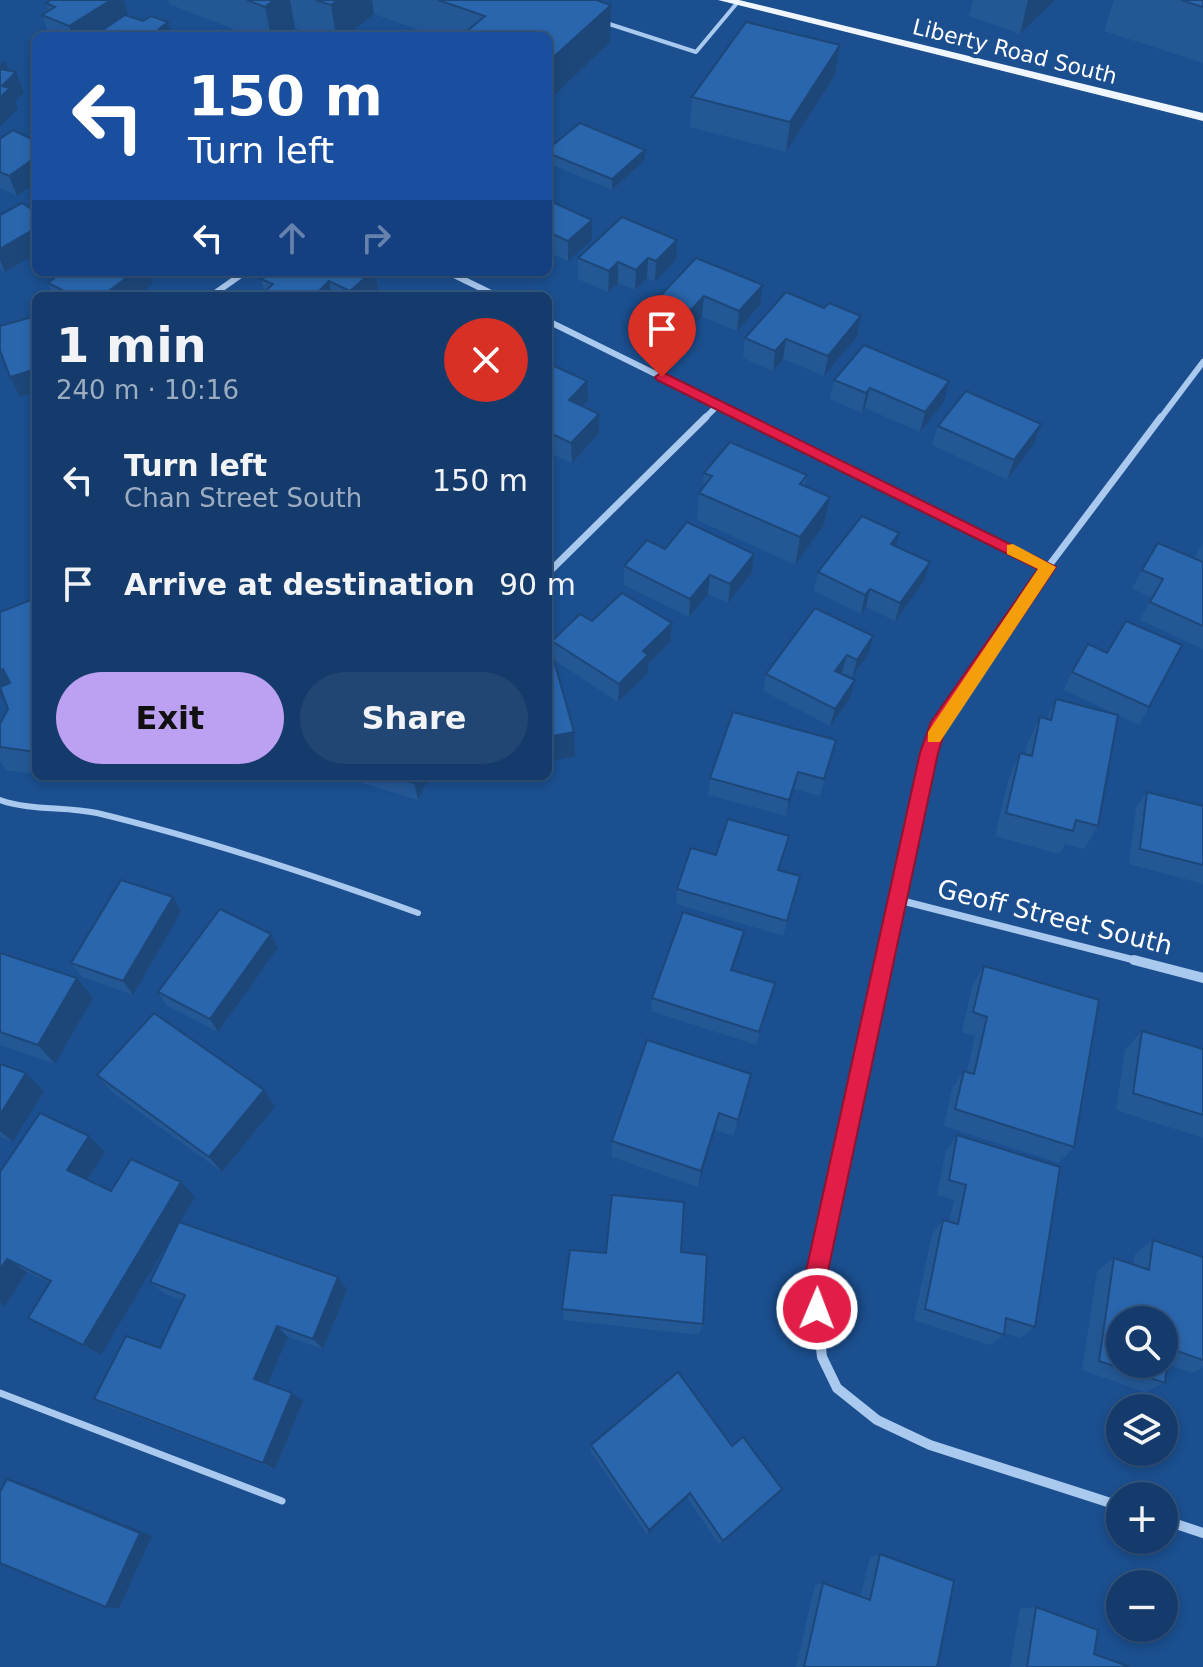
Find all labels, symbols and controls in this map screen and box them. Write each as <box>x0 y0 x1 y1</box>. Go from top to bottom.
street label: Liberty Road South <box>910 14 1120 89</box>
text: 150 m <box>188 63 383 128</box>
icon: left <box>56 64 160 168</box>
text: Turn left <box>188 130 334 171</box>
icon: left <box>186 216 230 260</box>
icon: ahead <box>270 216 314 260</box>
icon: right <box>354 216 398 260</box>
pin <box>628 295 696 377</box>
icon: arrive <box>640 307 684 351</box>
text: 1 min <box>56 317 207 373</box>
button: close <box>444 318 528 402</box>
text: 240 m · 10:16 <box>56 375 239 405</box>
text: Turn left <box>124 448 267 483</box>
icon: left <box>56 458 100 502</box>
text: 150 m <box>432 463 528 498</box>
text: Chan Street South <box>124 483 362 513</box>
icon: arrive <box>56 562 100 606</box>
text: Arrive at destination <box>124 567 475 602</box>
text: 90 m <box>499 567 576 602</box>
button: Exit <box>56 672 284 764</box>
button: Share <box>300 672 528 764</box>
street label: Geoff Street South <box>934 873 1176 961</box>
position arrow <box>775 1267 859 1351</box>
map controls <box>1106 1306 1178 1642</box>
button: search <box>1106 1306 1178 1378</box>
button: layers <box>1106 1394 1178 1466</box>
button: + <box>1106 1482 1178 1554</box>
button: − <box>1106 1570 1178 1642</box>

